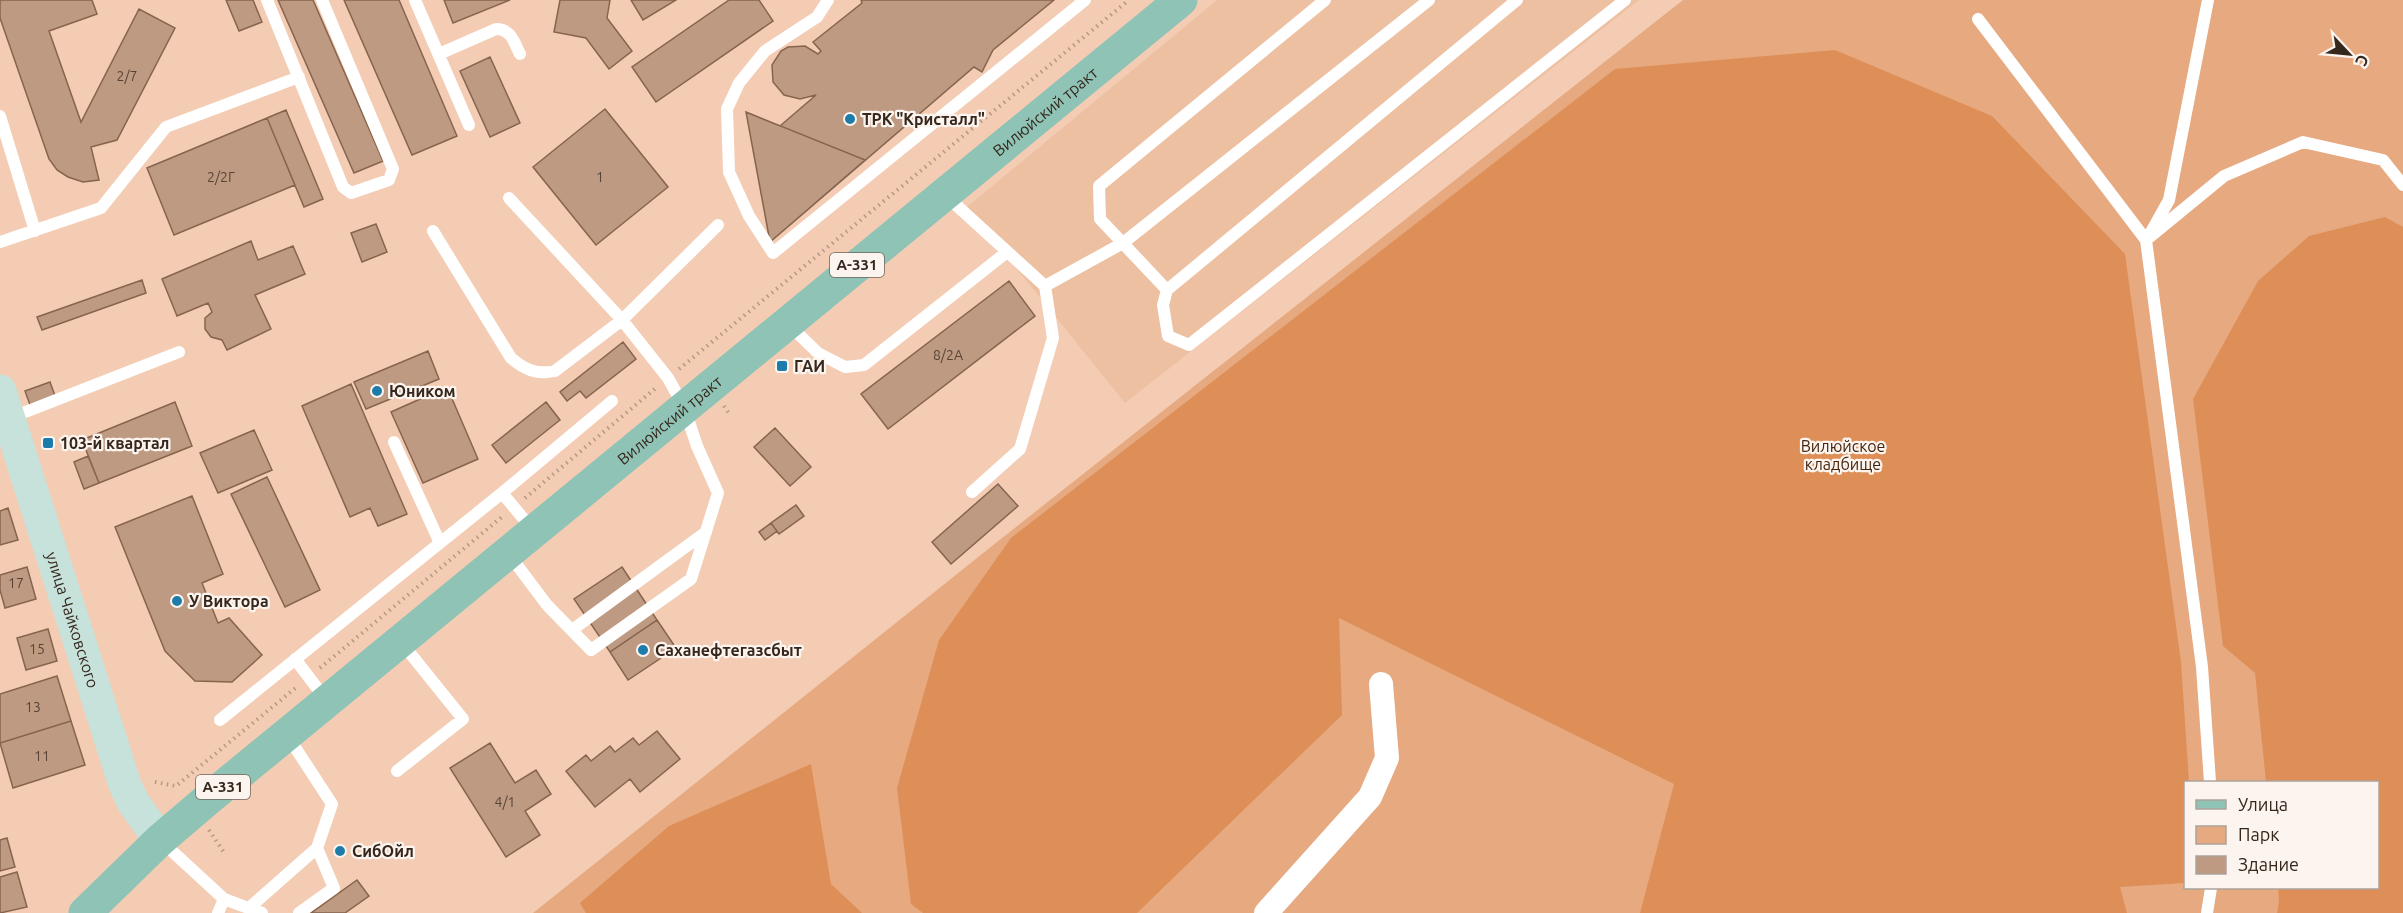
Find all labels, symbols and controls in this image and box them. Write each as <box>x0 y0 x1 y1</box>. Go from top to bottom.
north arrow <box>2319 24 2379 84</box>
text: С <box>2352 52 2373 69</box>
street label: Вилюйский тракт <box>989 63 1101 160</box>
house number: 2/7 <box>117 68 137 84</box>
place label: ТРК "Кристалл" <box>862 110 985 128</box>
marker: ТРК "Кристалл" <box>843 112 857 126</box>
house number: 2/2Г <box>207 169 235 185</box>
house number: 1 <box>596 169 604 185</box>
road number: А-331 <box>830 253 884 277</box>
house number: 8/2А <box>933 347 963 363</box>
place label: ГАИ <box>794 357 825 375</box>
marker: ГАИ <box>775 359 789 373</box>
street label: Вилюйский тракт <box>614 372 725 468</box>
place label: Юником <box>389 382 456 400</box>
marker: Юником <box>370 384 384 398</box>
place label: 103-й квартал <box>60 434 169 452</box>
marker: 103-й квартал <box>41 436 55 450</box>
park label: Вилюйское кладбище <box>1801 437 1885 473</box>
street label: улица Чайковского <box>43 549 103 690</box>
house number: 17 <box>8 575 24 591</box>
place label: У Виктора <box>189 592 269 610</box>
marker: У Виктора <box>170 594 184 608</box>
house number: 15 <box>29 641 45 657</box>
place label: Саханефтегазсбыт <box>655 641 802 659</box>
marker: Саханефтегазсбыт <box>636 643 650 657</box>
house number: 13 <box>25 699 41 715</box>
house number: 11 <box>34 748 50 764</box>
road number: А-331 <box>196 775 250 799</box>
legend <box>2184 781 2379 889</box>
house number: 4/1 <box>495 794 515 810</box>
text: Улица <box>2238 794 2288 814</box>
text: Парк <box>2238 824 2279 844</box>
place label: СибОйл <box>352 842 414 860</box>
marker: СибОйл <box>333 844 347 858</box>
text: Здание <box>2238 854 2299 874</box>

